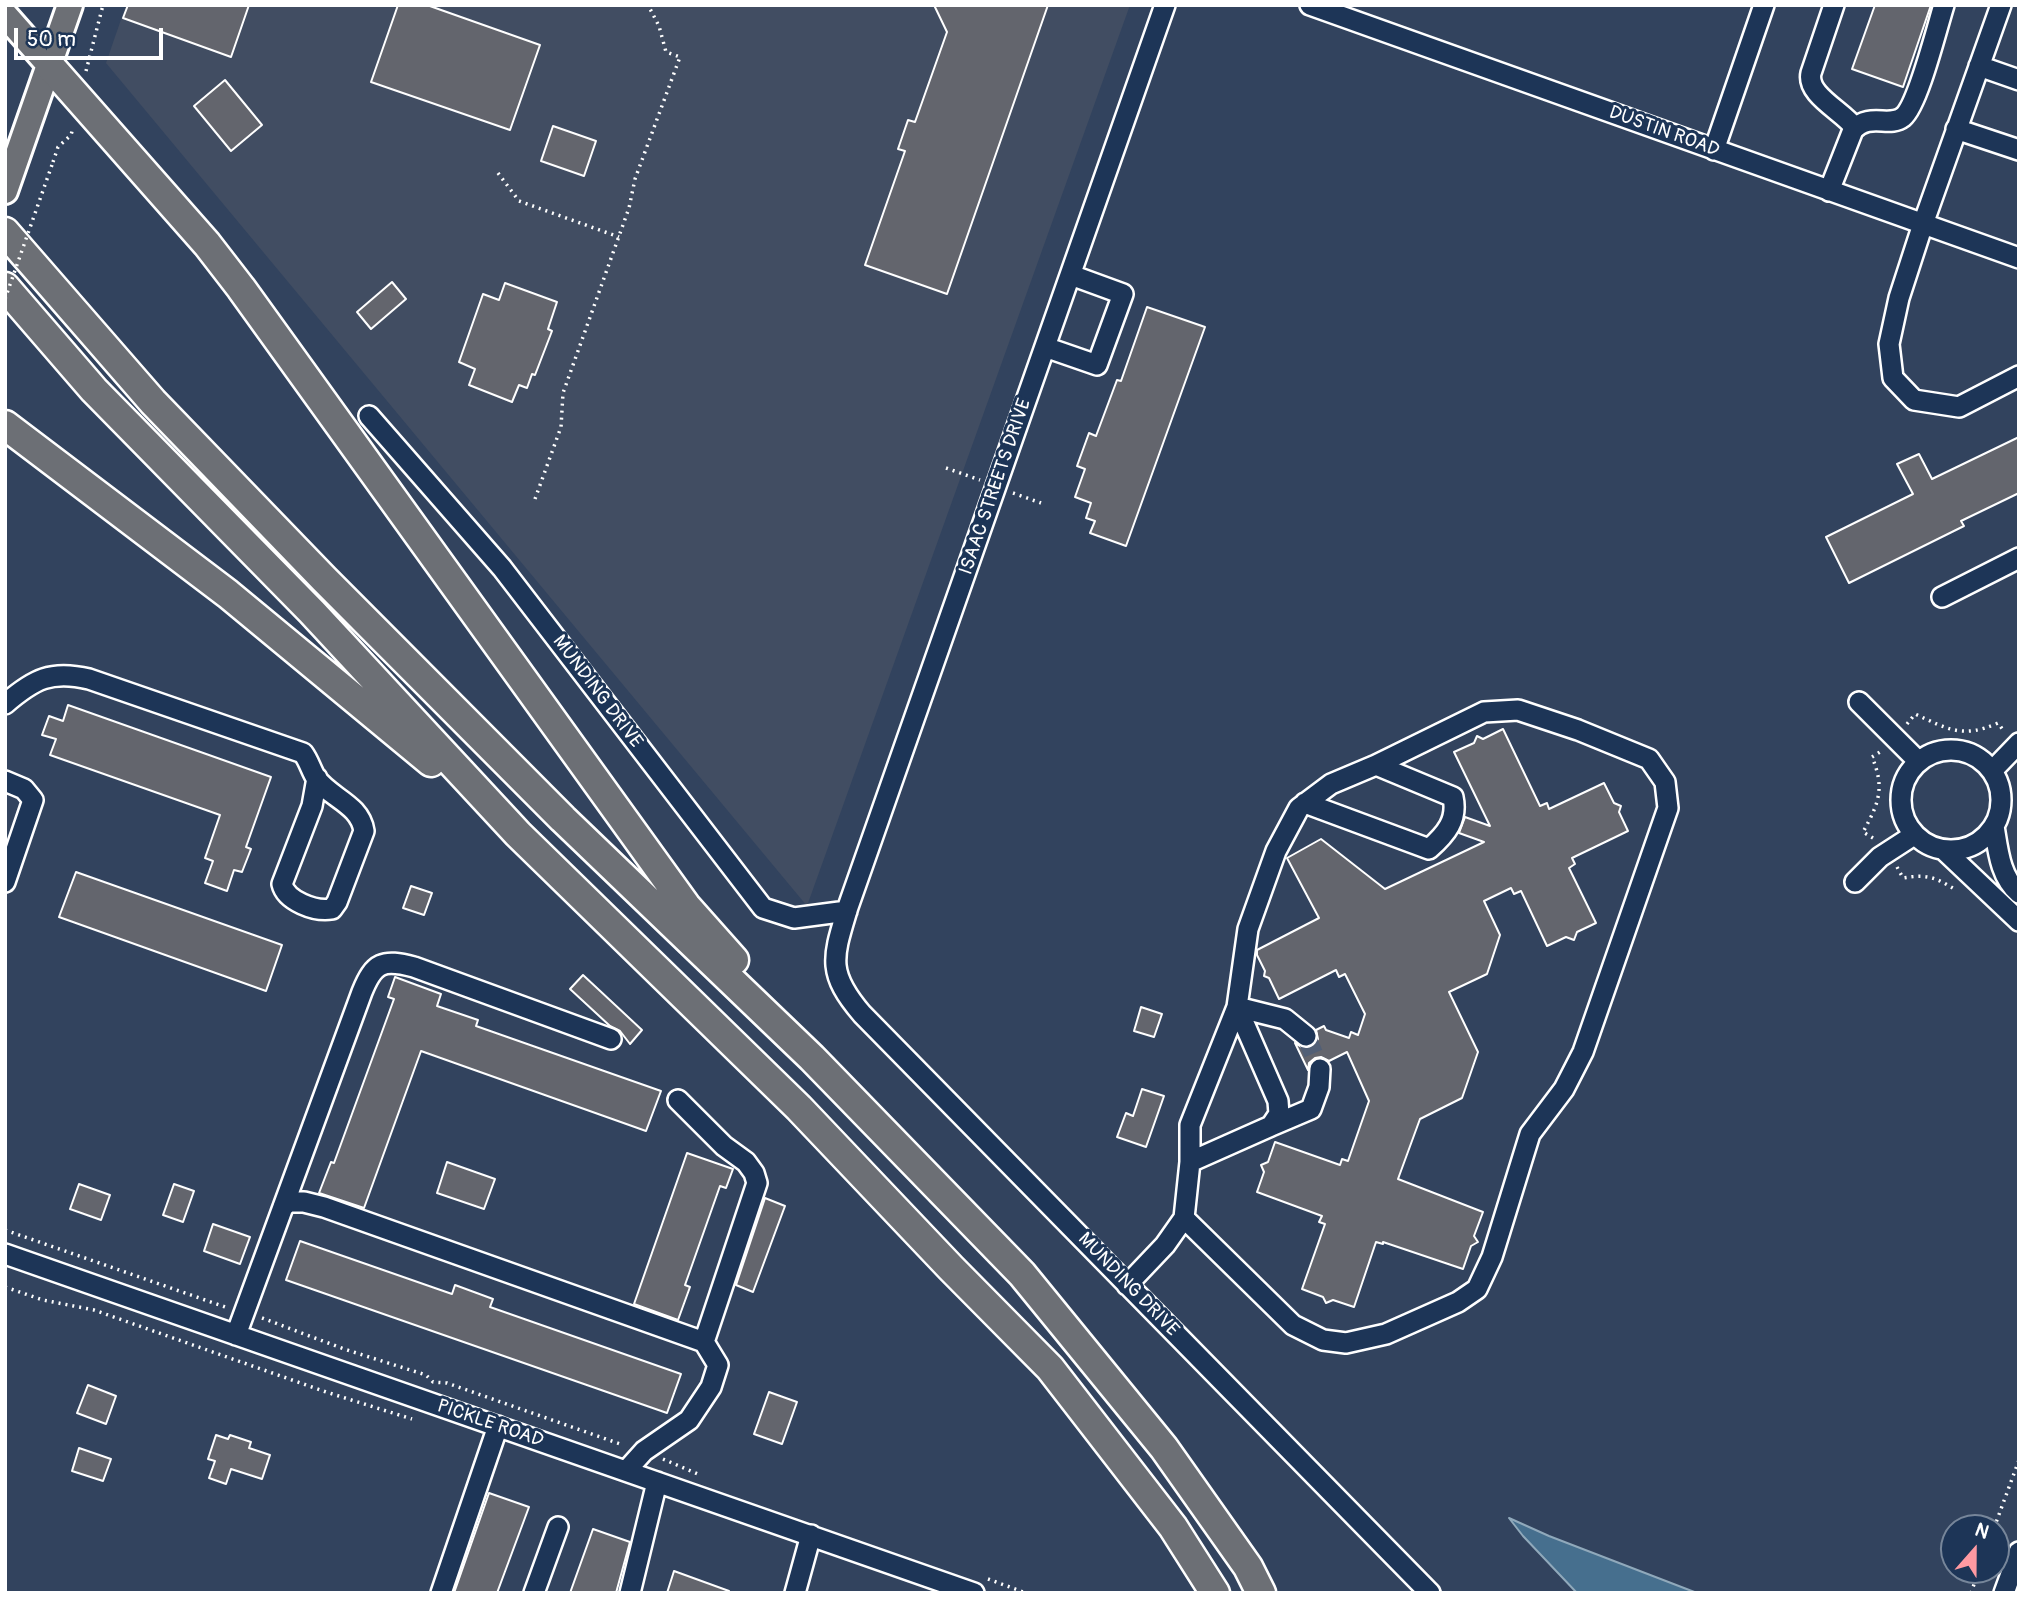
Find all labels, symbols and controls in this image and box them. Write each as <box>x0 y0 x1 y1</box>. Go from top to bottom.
scale bar <box>18 14 166 58</box>
text: 50 m <box>27 26 76 53</box>
street label: DUSTIN ROAD <box>1606 101 1722 163</box>
street label: ISAAC STREETS DRIVE <box>955 396 1037 578</box>
street label: MUNDING DRIVE <box>547 631 647 753</box>
street label: MUNDING DRIVE <box>1073 1228 1183 1342</box>
street label: PICKLE ROAD <box>434 1395 546 1453</box>
north arrow <box>1940 1514 2010 1584</box>
text: N <box>1971 1518 1992 1545</box>

